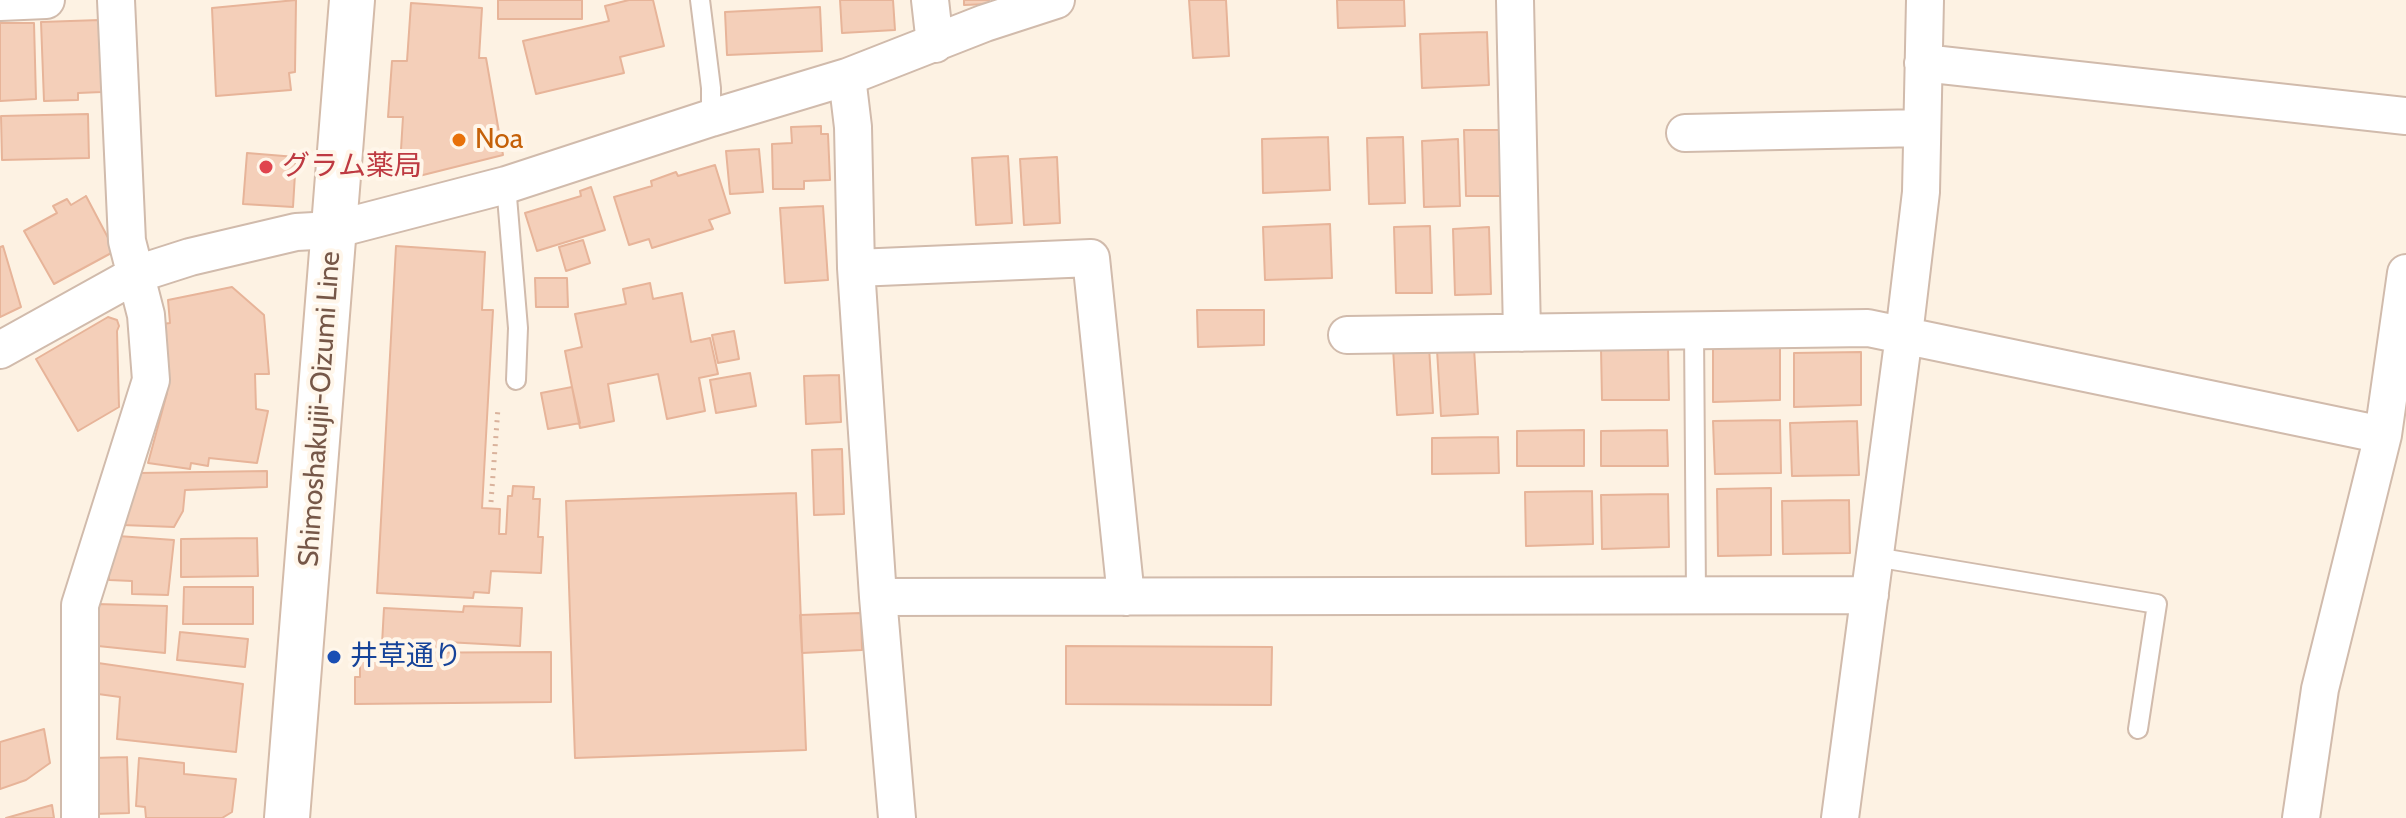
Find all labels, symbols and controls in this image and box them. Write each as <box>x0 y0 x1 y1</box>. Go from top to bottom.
place label: Noa <box>475 123 523 157</box>
marker: Noa <box>450 131 468 149</box>
place label: グラム薬局 <box>282 150 422 184</box>
marker: グラム薬局 <box>257 158 275 176</box>
street label: Shimoshakujii-Oizumi Line <box>292 250 348 568</box>
place label: 井草通り <box>350 640 462 674</box>
marker: 井草通り <box>325 648 343 666</box>

